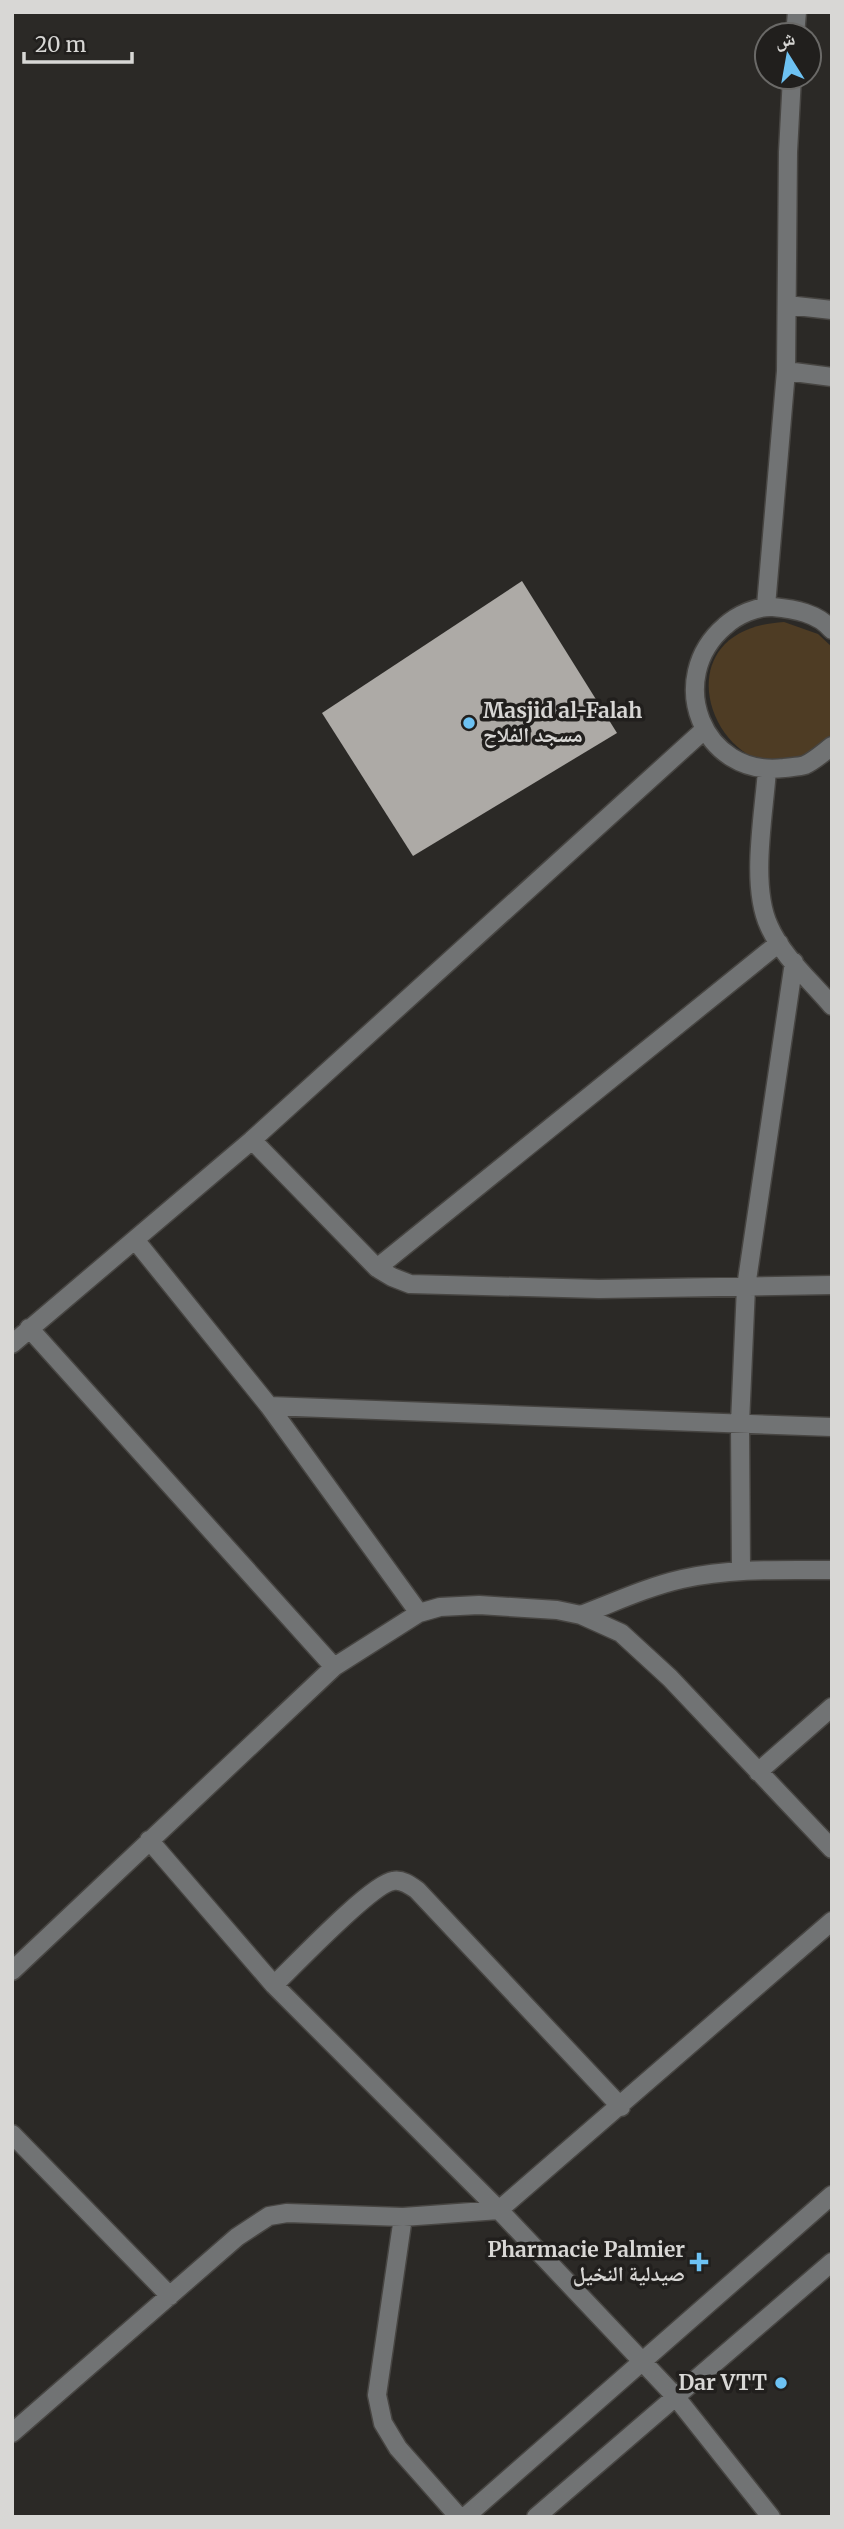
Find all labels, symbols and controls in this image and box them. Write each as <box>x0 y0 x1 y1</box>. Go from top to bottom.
scale bar <box>24 21 133 65</box>
north arrow <box>753 21 823 91</box>
text: ش <box>773 26 797 53</box>
text: 20 m <box>35 31 87 58</box>
place label: Masjid al-Falah مسجد الفلاح <box>483 697 642 748</box>
marker: Masjid al-Falah مسجد الفلاح <box>461 715 477 731</box>
place label: Pharmacie Palmier صيدلية النخيل <box>487 2236 685 2287</box>
marker: Pharmacie Palmier صيدلية النخيل <box>691 2254 707 2270</box>
place label: Dar VTT <box>678 2369 767 2396</box>
marker: Dar VTT <box>773 2375 789 2391</box>

